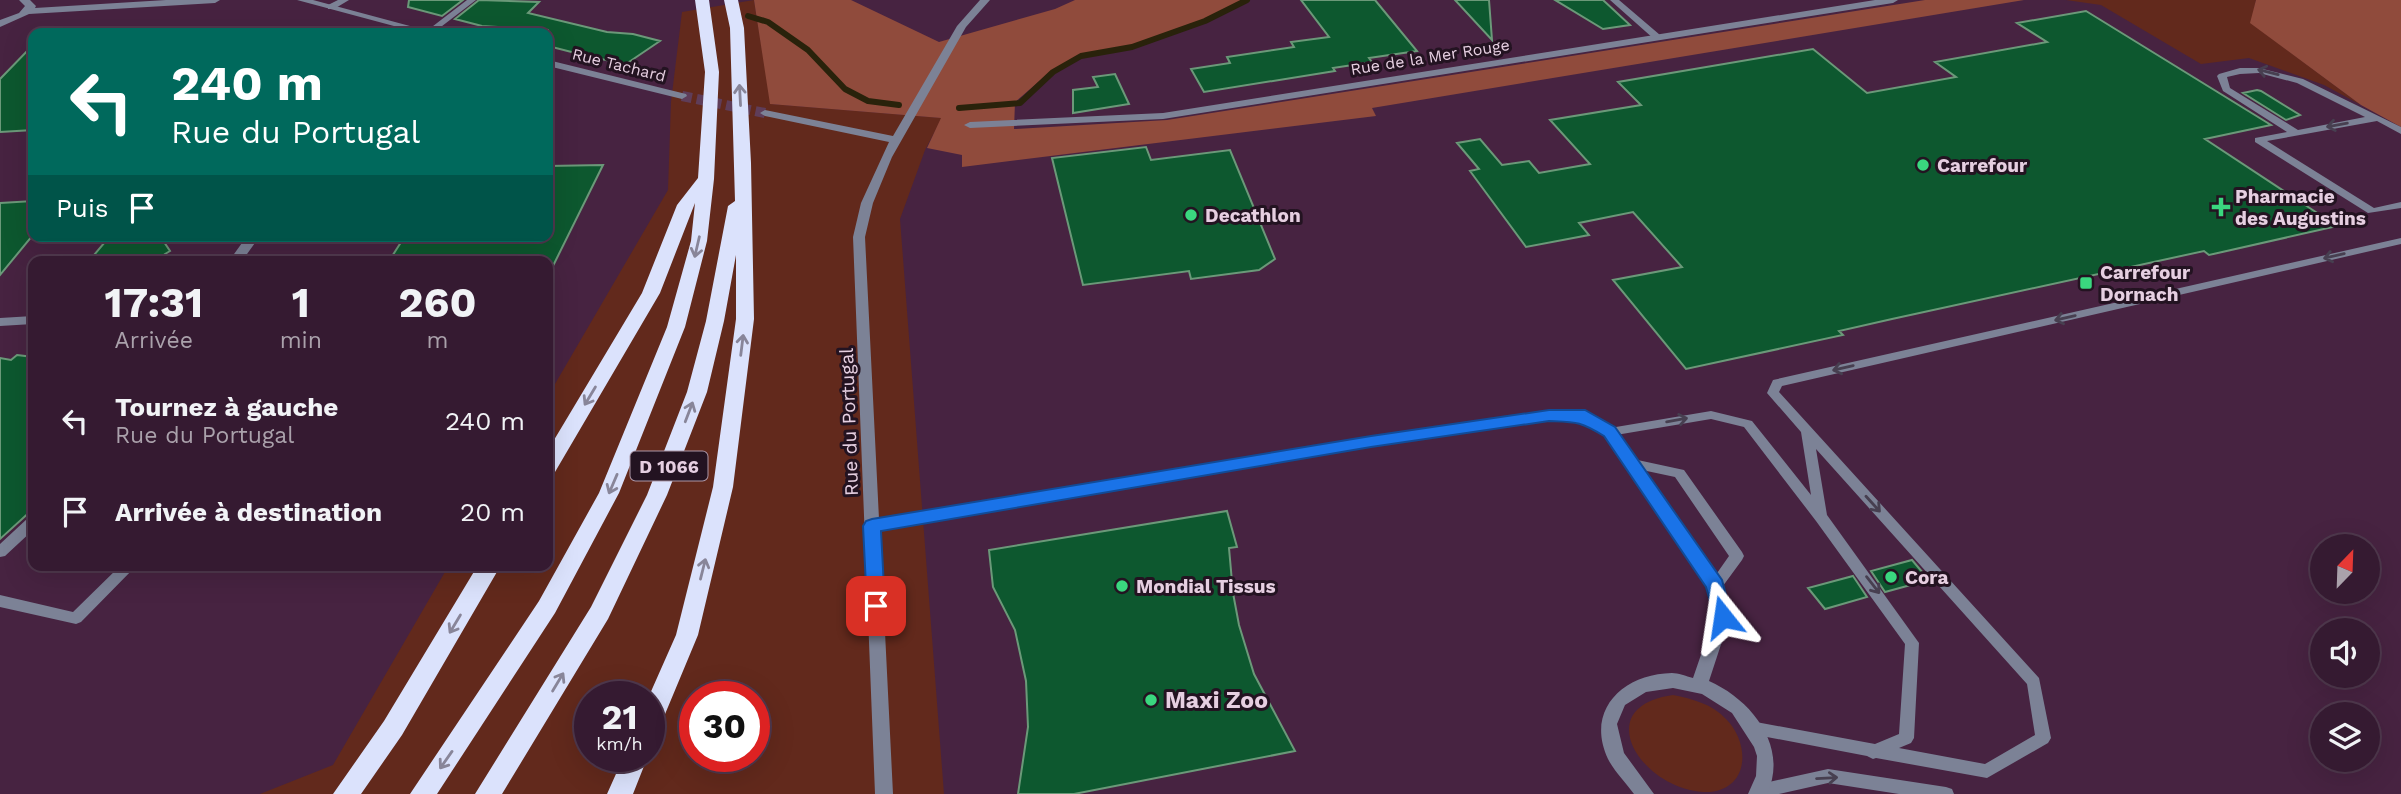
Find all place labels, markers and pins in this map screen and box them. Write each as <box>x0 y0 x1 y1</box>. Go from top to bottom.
place label: Carrefour <box>1937 154 2028 177</box>
marker: Carrefour <box>1915 157 1931 173</box>
place label: Pharmacie des Augustins <box>2235 185 2366 230</box>
marker: Pharmacie des Augustins <box>2213 199 2229 215</box>
place label: Decathlon <box>1205 204 1301 227</box>
marker: Decathlon <box>1183 207 1199 223</box>
place label: Carrefour Dornach <box>2100 261 2191 306</box>
marker: Carrefour Dornach <box>2078 275 2094 291</box>
place label: Cora <box>1905 566 1948 589</box>
marker: Cora <box>1883 569 1899 585</box>
place label: Mondial Tissus <box>1136 575 1276 598</box>
pin <box>846 576 906 636</box>
marker: Mondial Tissus <box>1114 578 1130 594</box>
place label: Maxi Zoo <box>1165 687 1268 714</box>
marker: Maxi Zoo <box>1143 692 1159 708</box>

